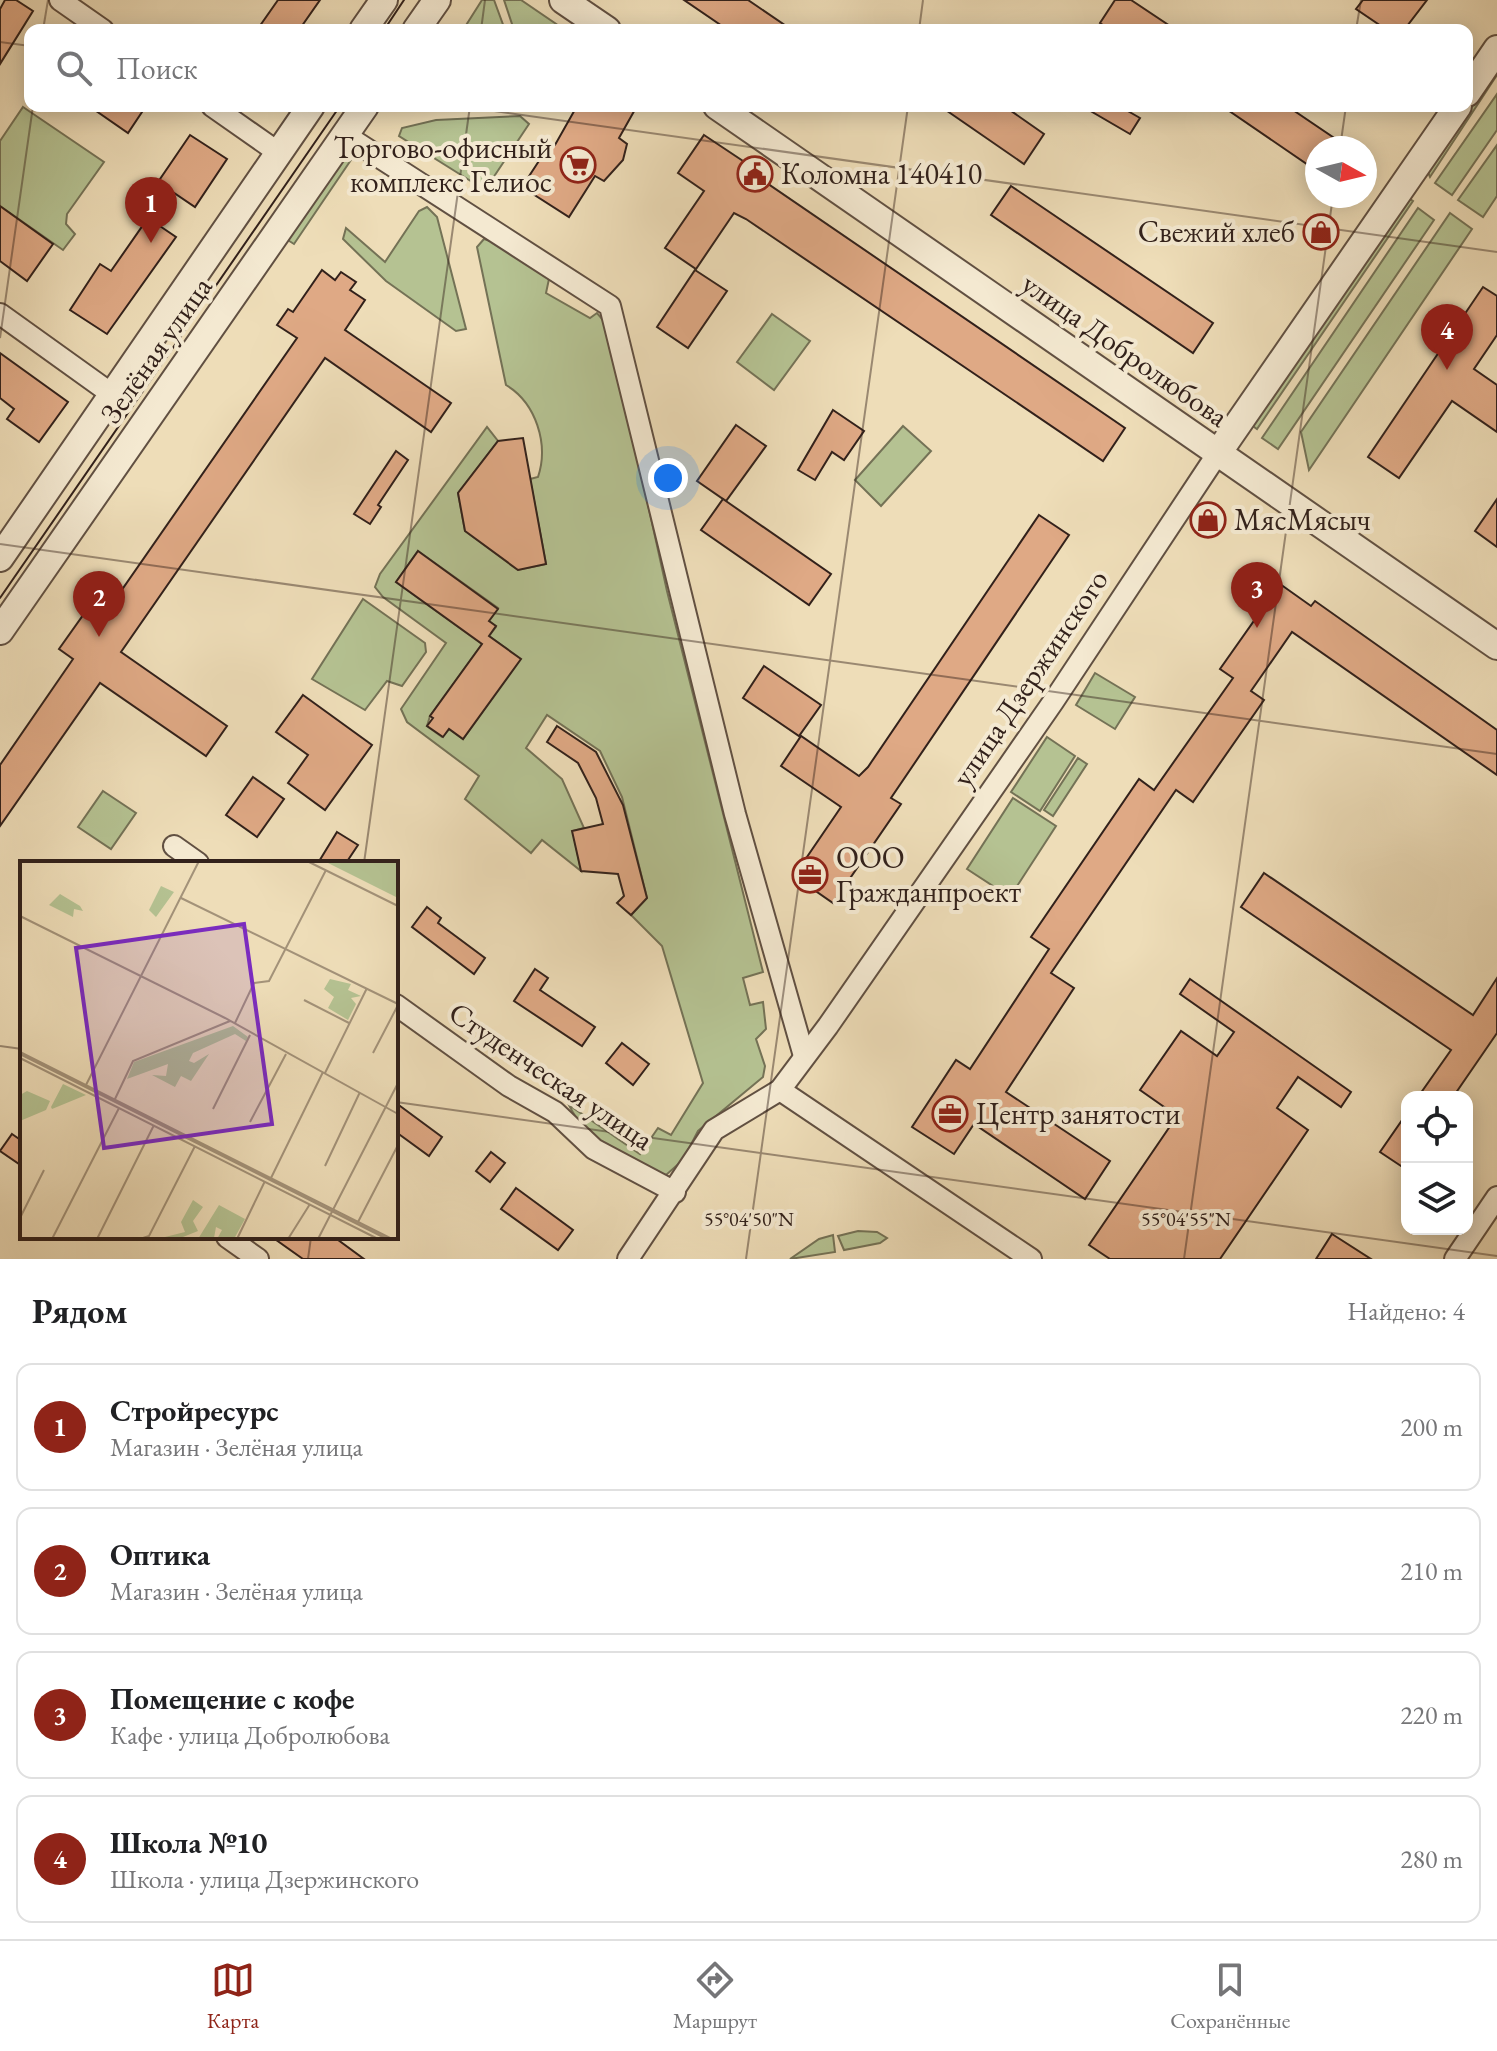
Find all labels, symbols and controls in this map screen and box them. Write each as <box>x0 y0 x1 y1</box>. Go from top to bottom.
search box <box>24 24 1473 112</box>
icon: search <box>52 46 96 90</box>
text: Поиск <box>116 49 198 88</box>
place label: Торгово-офисный комплекс Гелиос <box>334 128 552 201</box>
north arrow <box>1305 136 1377 208</box>
supermarket icon: Торгово-офисный комплекс Гелиос <box>559 146 597 184</box>
place label: Коломна 140410 <box>781 154 982 193</box>
public building icon: Коломна 140410 <box>736 155 774 193</box>
pin: 1 <box>125 177 177 243</box>
place label: Свежий хлеб <box>1138 212 1295 251</box>
shop icon: Свежий хлеб <box>1302 213 1340 251</box>
street label: улица Добролюбова <box>1014 264 1236 436</box>
street label: Зелёная улица <box>91 269 220 431</box>
pin: 4 <box>1421 304 1473 370</box>
your location <box>648 458 688 498</box>
place label: МясМясыч <box>1234 500 1371 539</box>
shop icon: МясМясыч <box>1189 501 1227 539</box>
street label: улица Дзержинского <box>943 562 1117 794</box>
pin: 3 <box>1231 562 1283 628</box>
pin: 2 <box>73 571 125 637</box>
place label: ООО Гражданпроект <box>836 838 1021 911</box>
office icon: ООО Гражданпроект <box>791 856 829 894</box>
inset map <box>20 861 398 1239</box>
street label: Студенческая улица <box>441 993 661 1159</box>
map controls <box>1401 1091 1473 1235</box>
button: locate <box>1401 1091 1473 1163</box>
place label: Центр занятости <box>976 1094 1181 1133</box>
office icon: Центр занятости <box>931 1095 969 1133</box>
button: layers <box>1401 1163 1473 1235</box>
text: 55°04'50"N <box>704 1206 794 1232</box>
text: 55°04'55"N <box>1141 1206 1231 1232</box>
text: Рядом <box>32 1289 127 1333</box>
text: Найдено: 4 <box>1347 1294 1465 1328</box>
text: Стройресурс <box>110 1391 279 1430</box>
text: 1 <box>53 1410 67 1444</box>
text: 200 m <box>1400 1410 1463 1444</box>
text: Магазин · Зелёная улица <box>110 1430 363 1464</box>
text: Оптика <box>110 1535 210 1574</box>
text: 2 <box>53 1554 67 1588</box>
text: 210 m <box>1400 1554 1463 1588</box>
text: Магазин · Зелёная улица <box>110 1574 363 1608</box>
text: Помещение с кофе <box>110 1679 355 1718</box>
text: 3 <box>53 1698 67 1732</box>
text: 220 m <box>1400 1698 1463 1732</box>
text: Кафе · улица Добролюбова <box>110 1718 390 1752</box>
text: Школа №10 <box>110 1823 267 1862</box>
text: 4 <box>53 1842 67 1876</box>
text: 280 m <box>1400 1842 1463 1876</box>
text: Школа · улица Дзержинского <box>110 1862 419 1896</box>
tab: Карта <box>207 1958 259 2035</box>
tab: Маршрут <box>673 1958 757 2035</box>
tab: Сохранённые <box>1170 1958 1290 2035</box>

